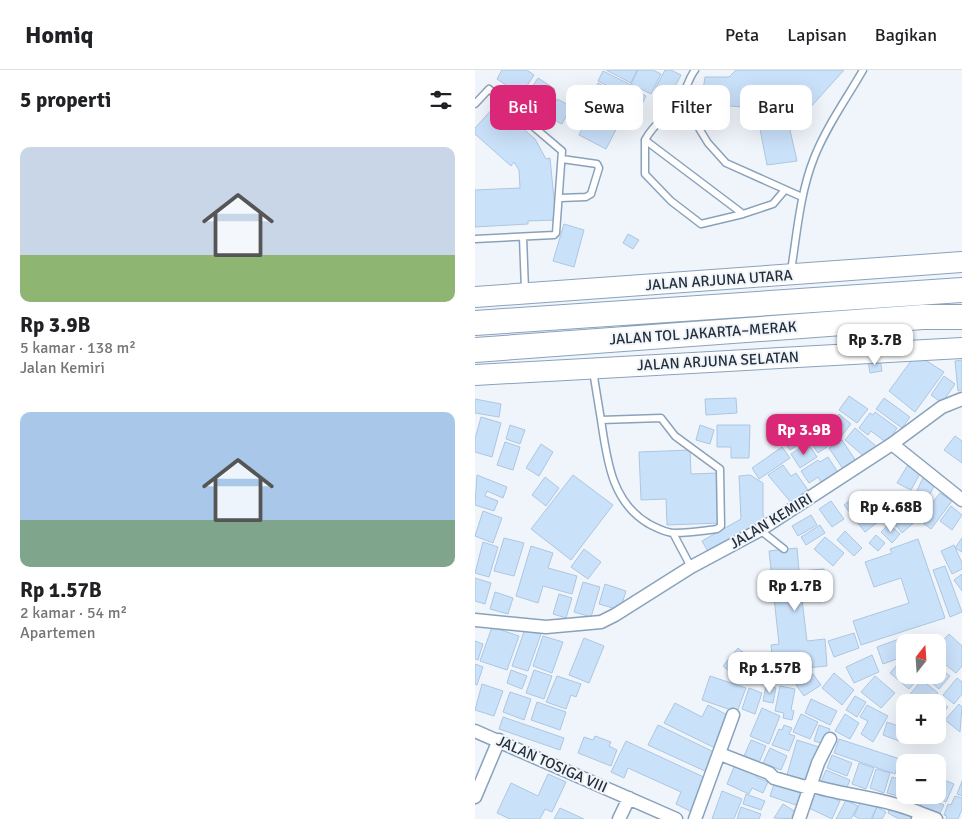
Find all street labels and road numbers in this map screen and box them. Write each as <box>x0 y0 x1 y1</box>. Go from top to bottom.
street label: JALAN ARJUNA UTARA <box>645 266 793 294</box>
street label: JALAN TOL JAKARTA–MERAK <box>609 317 797 349</box>
street label: JALAN ARJUNA SELATAN <box>637 348 799 374</box>
street label: JALAN KEMIRI <box>726 489 816 553</box>
street label: JALAN TOSIGA VIII <box>494 731 610 797</box>

